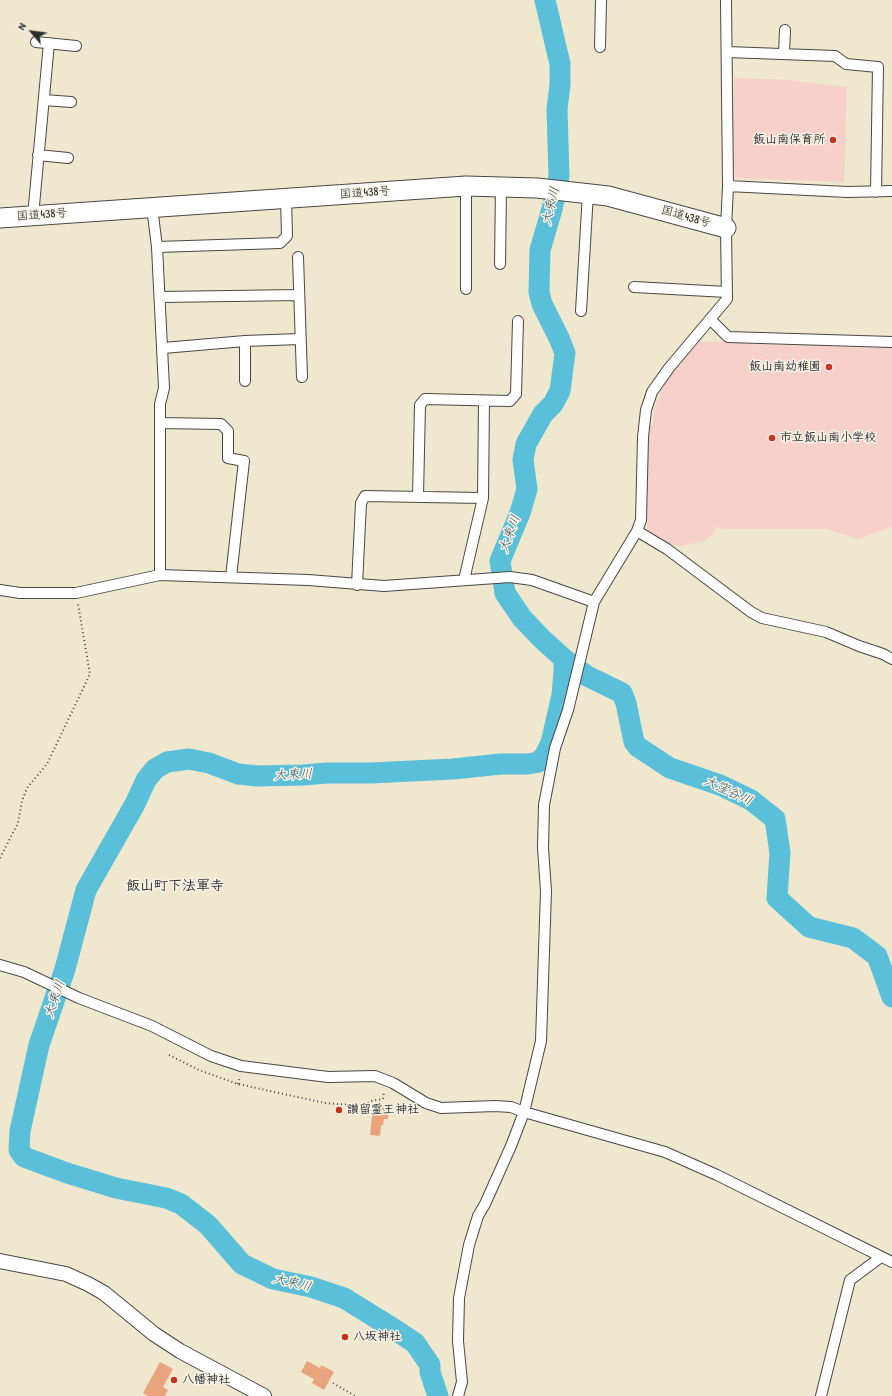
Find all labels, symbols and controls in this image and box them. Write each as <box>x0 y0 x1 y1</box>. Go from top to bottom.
north arrow <box>12 12 52 52</box>
text: N <box>14 20 29 32</box>
place label: 飯山南保育所 <box>753 133 825 147</box>
marker: 飯山南保育所 <box>828 135 838 145</box>
street label: 国道438号 <box>339 184 391 202</box>
water label: 大束川 <box>539 185 563 227</box>
street label: 国道438号 <box>659 203 713 231</box>
street label: 国道438号 <box>16 206 68 224</box>
place label: 飯山南幼稚園 <box>749 360 821 374</box>
marker: 飯山南幼稚園 <box>824 362 834 372</box>
place label: 市立飯山南小学校 <box>780 431 876 445</box>
marker: 市立飯山南小学校 <box>767 433 777 443</box>
water label: 大束川 <box>496 513 524 555</box>
water label: 大束川 <box>273 767 313 783</box>
water label: 大窪谷川 <box>701 773 755 809</box>
district label: 飯山町下法軍寺 <box>126 878 224 894</box>
water label: 大束川 <box>41 978 69 1020</box>
place label: 讃留霊王神社 <box>347 1103 419 1117</box>
marker: 讃留霊王神社 <box>334 1105 344 1115</box>
water label: 大束川 <box>271 1271 313 1295</box>
place label: 八坂神社 <box>353 1330 401 1344</box>
marker: 八坂神社 <box>340 1332 350 1342</box>
place label: 八幡神社 <box>182 1373 230 1387</box>
marker: 八幡神社 <box>169 1375 179 1385</box>

